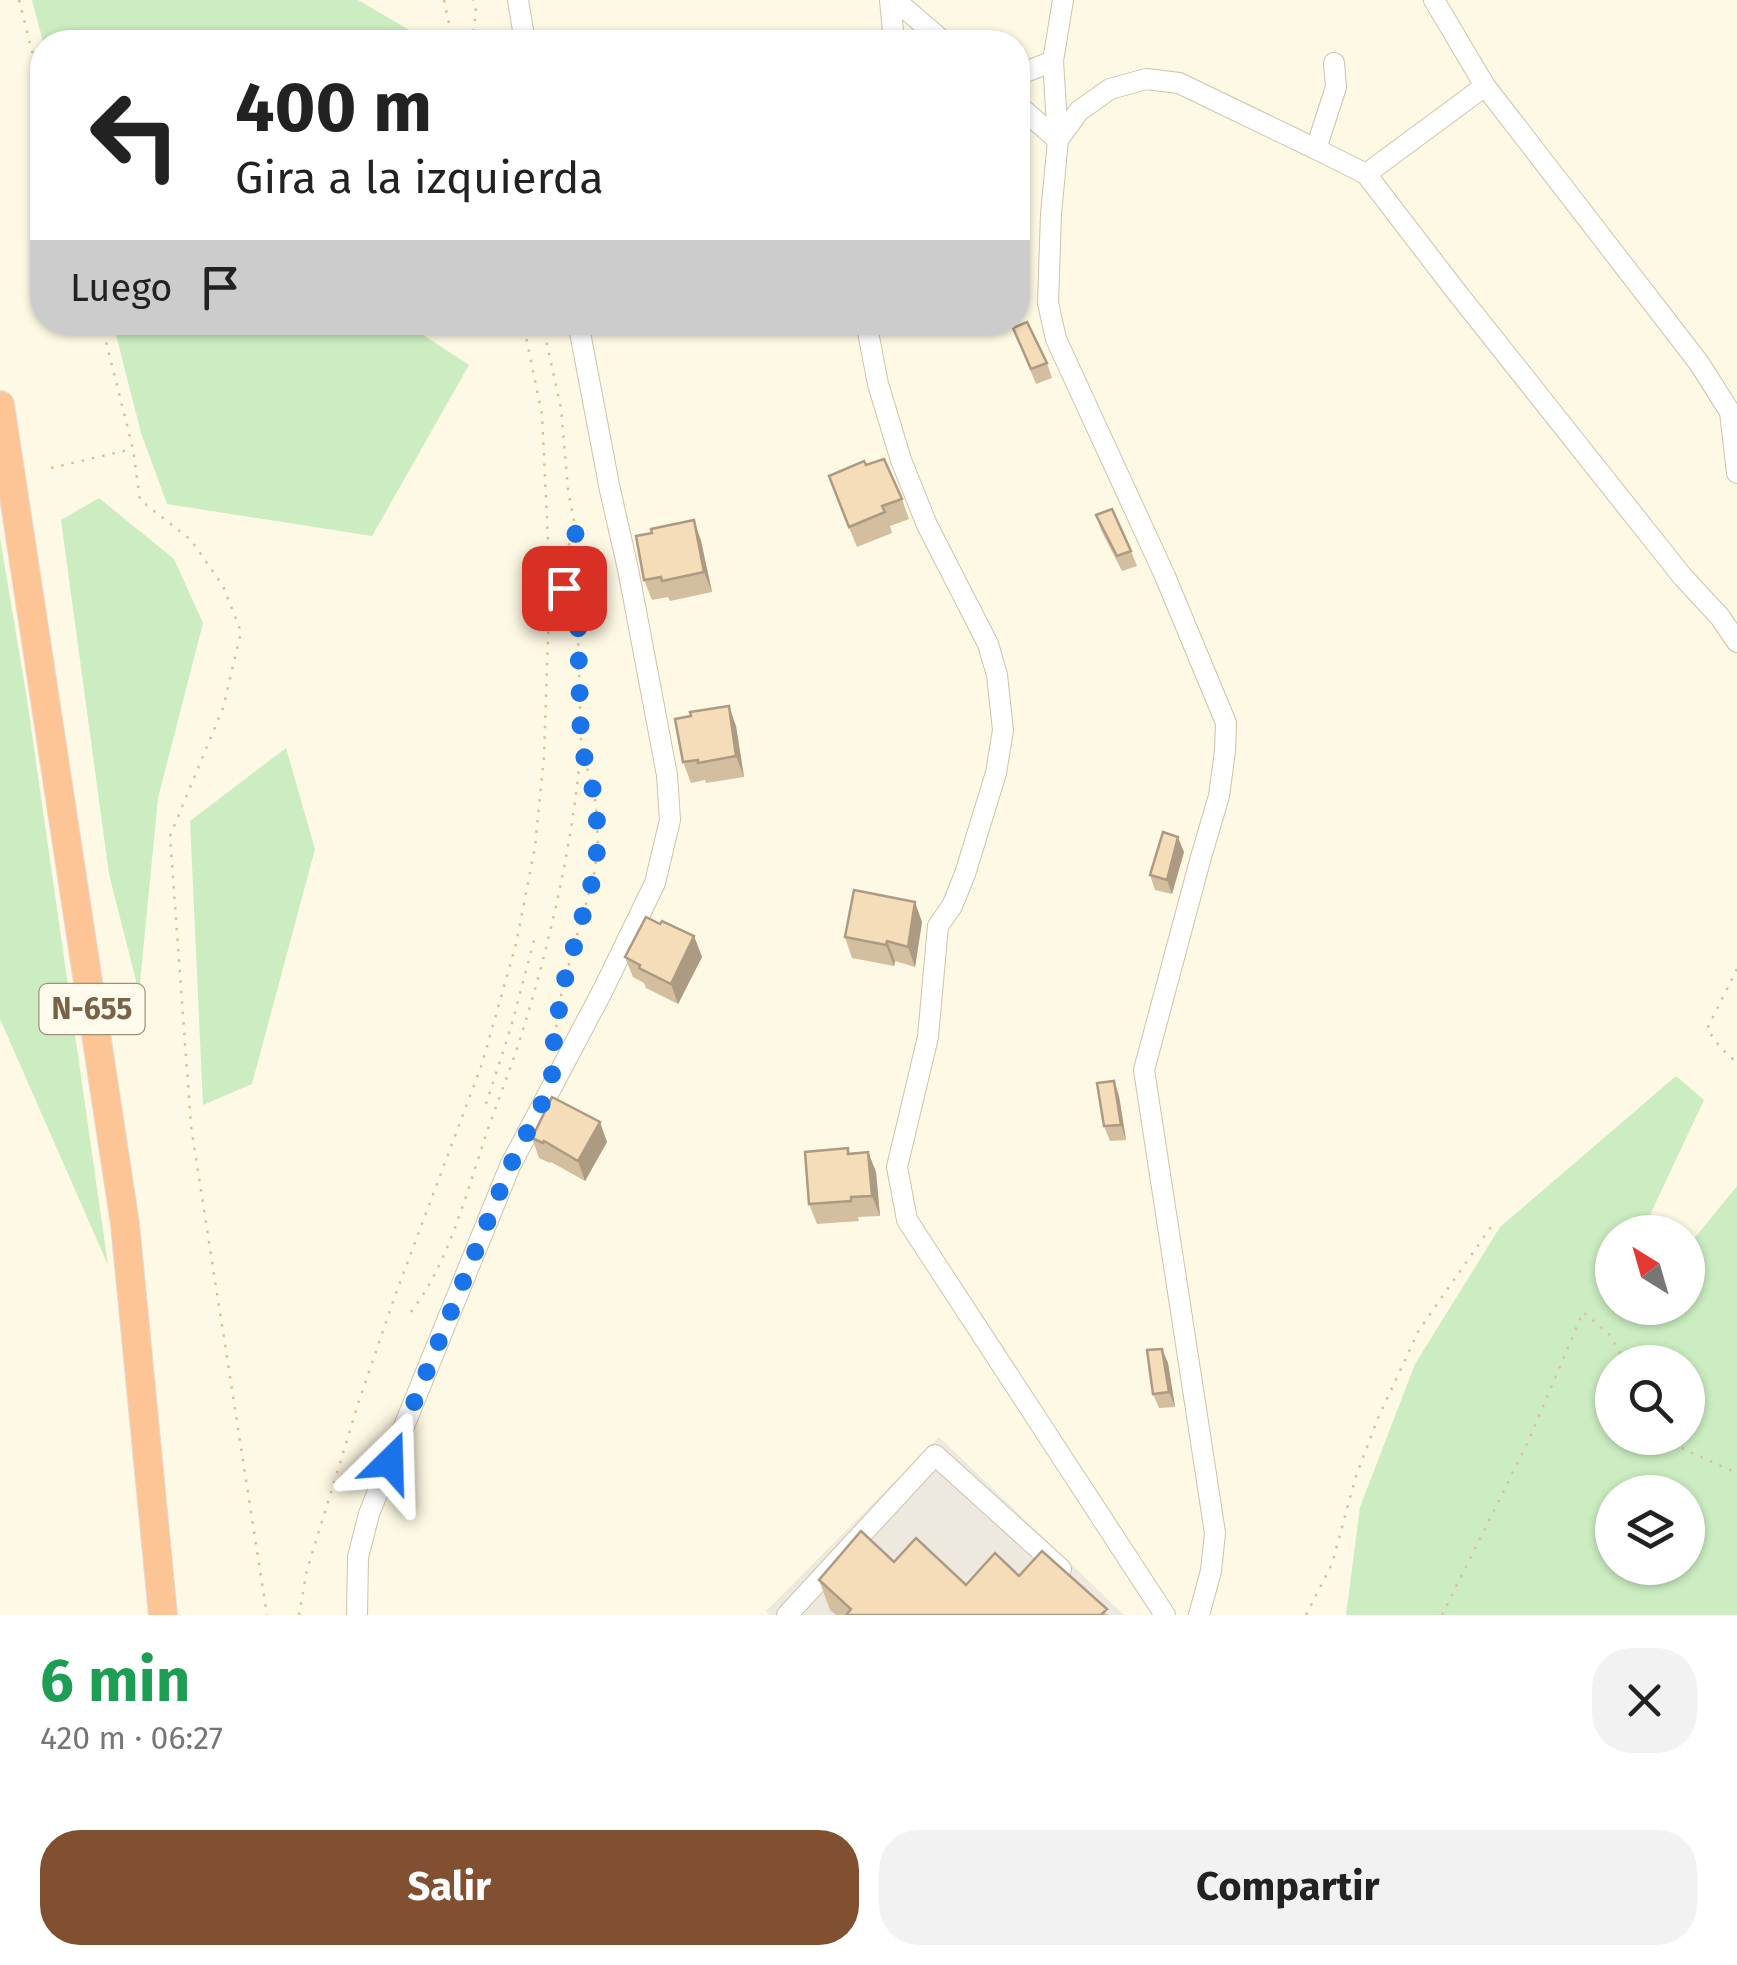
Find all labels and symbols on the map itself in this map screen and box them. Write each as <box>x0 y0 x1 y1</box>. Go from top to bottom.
pin <box>522 546 607 631</box>
road number: N-655 <box>39 984 144 1034</box>
north arrow <box>1595 1215 1705 1325</box>
position arrow <box>338 1410 442 1514</box>

